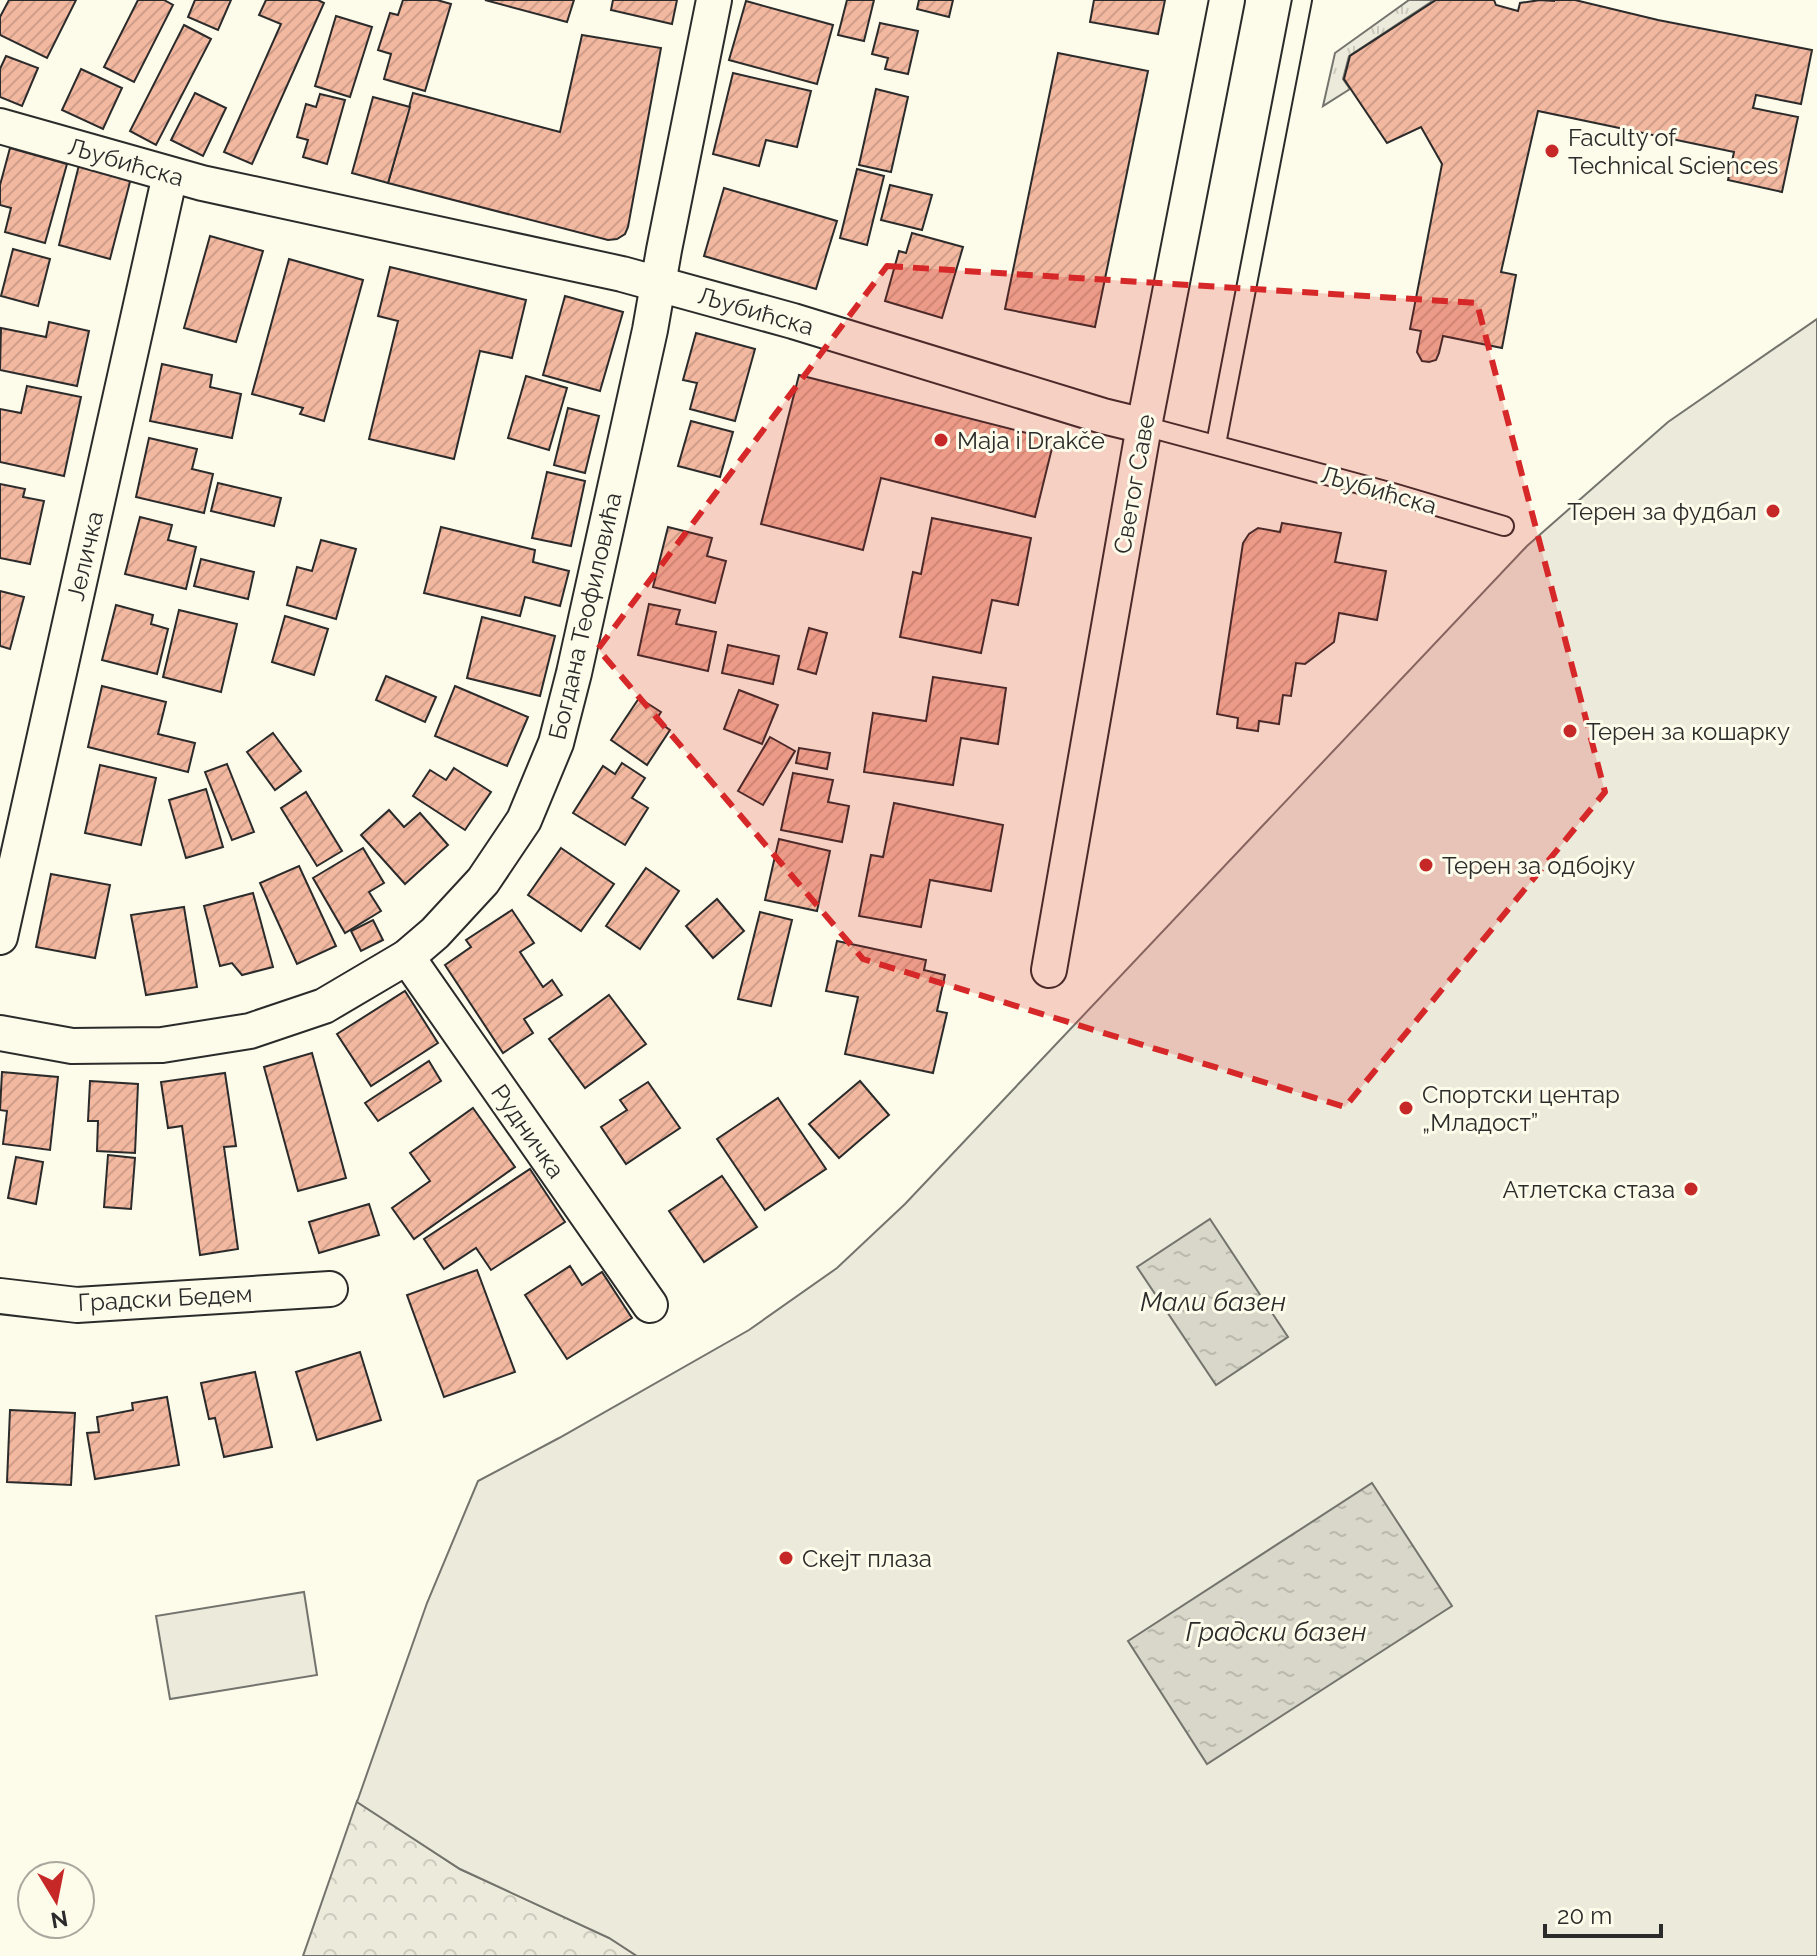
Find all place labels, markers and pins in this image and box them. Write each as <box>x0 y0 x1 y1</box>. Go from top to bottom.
place label: Faculty of Technical Sciences <box>1568 123 1778 180</box>
marker: Faculty of Technical Sciences <box>1543 142 1561 160</box>
place label: Maja i Drakče <box>957 426 1105 455</box>
marker: Maja i Drakče <box>932 431 950 449</box>
place label: Терен за фудбал <box>1567 497 1757 526</box>
marker: Терен за фудбал <box>1764 502 1782 520</box>
place label: Терен за кошарку <box>1586 717 1790 746</box>
marker: Терен за кошарку <box>1561 722 1579 740</box>
place label: Терен за одбојку <box>1442 851 1635 880</box>
marker: Терен за одбојку <box>1417 856 1435 874</box>
place label: Спортски центар „Младост” <box>1422 1080 1620 1137</box>
marker: Спортски центар „Младост” <box>1397 1099 1415 1117</box>
place label: Атлетска стаза <box>1503 1175 1675 1204</box>
marker: Атлетска стаза <box>1682 1180 1700 1198</box>
place label: Скејт плаза <box>802 1544 932 1573</box>
marker: Скејт плаза <box>777 1549 795 1567</box>

